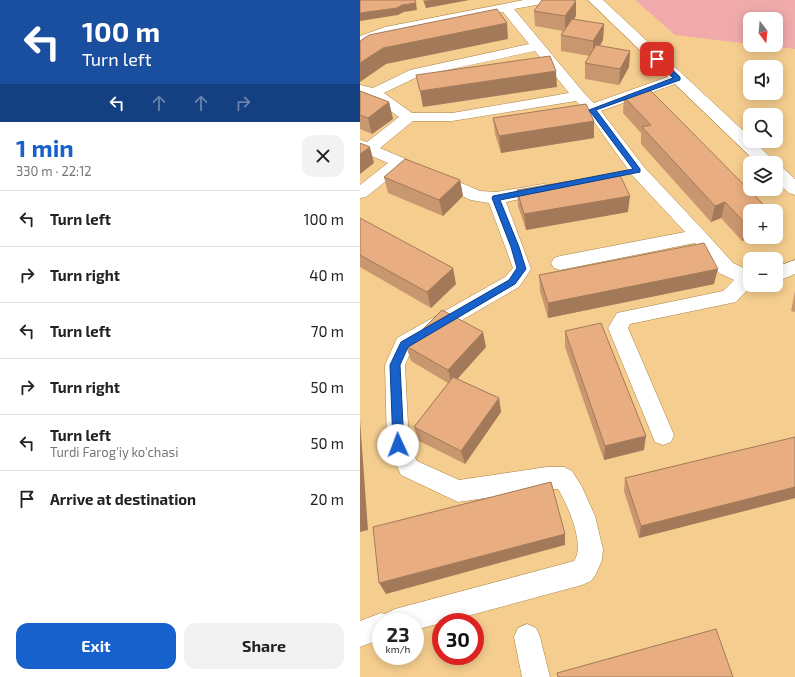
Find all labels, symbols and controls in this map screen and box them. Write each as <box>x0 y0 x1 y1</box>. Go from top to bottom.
north arrow <box>743 12 783 52</box>
map controls <box>743 12 783 292</box>
text: 100 m <box>82 14 160 48</box>
icon: left <box>16 16 68 68</box>
pin <box>640 42 674 76</box>
text: Turn left <box>82 48 152 70</box>
icon: arrive <box>646 48 668 70</box>
button: sound <box>743 60 783 100</box>
icon: left <box>106 92 128 114</box>
icon: ahead <box>148 92 170 114</box>
icon: ahead <box>190 92 212 114</box>
icon: right <box>232 92 254 114</box>
button: search <box>743 108 783 148</box>
text: 1 min <box>16 133 74 162</box>
button: close <box>302 135 344 177</box>
button: layers <box>743 156 783 196</box>
text: 330 m · 22:12 <box>16 163 92 179</box>
button: + <box>743 204 783 244</box>
icon: left <box>16 208 38 230</box>
text: Turn left <box>50 210 111 228</box>
text: 100 m <box>303 210 344 228</box>
button: − <box>743 252 783 292</box>
icon: right <box>16 264 38 286</box>
text: Turn right <box>50 266 120 284</box>
text: 40 m <box>309 266 344 284</box>
icon: left <box>16 320 38 342</box>
text: Turn left <box>50 322 111 340</box>
text: 70 m <box>311 322 344 340</box>
icon: right <box>16 376 38 398</box>
text: Turn right <box>50 378 120 396</box>
text: 50 m <box>310 378 344 396</box>
position arrow <box>377 424 419 466</box>
text: Turn left <box>50 426 111 444</box>
icon: left <box>16 432 38 454</box>
text: 50 m <box>310 434 344 452</box>
text: Turdi Farog'iy ko'chasi <box>50 444 178 460</box>
icon: arrive <box>16 488 38 510</box>
text: Arrive at destination <box>50 490 196 508</box>
text: 20 m <box>310 490 344 508</box>
speed limit sign: 30 <box>432 613 484 665</box>
text: 23 <box>387 622 409 646</box>
button: Exit <box>16 623 176 669</box>
button: Share <box>184 623 344 669</box>
text: km/h <box>386 643 410 655</box>

